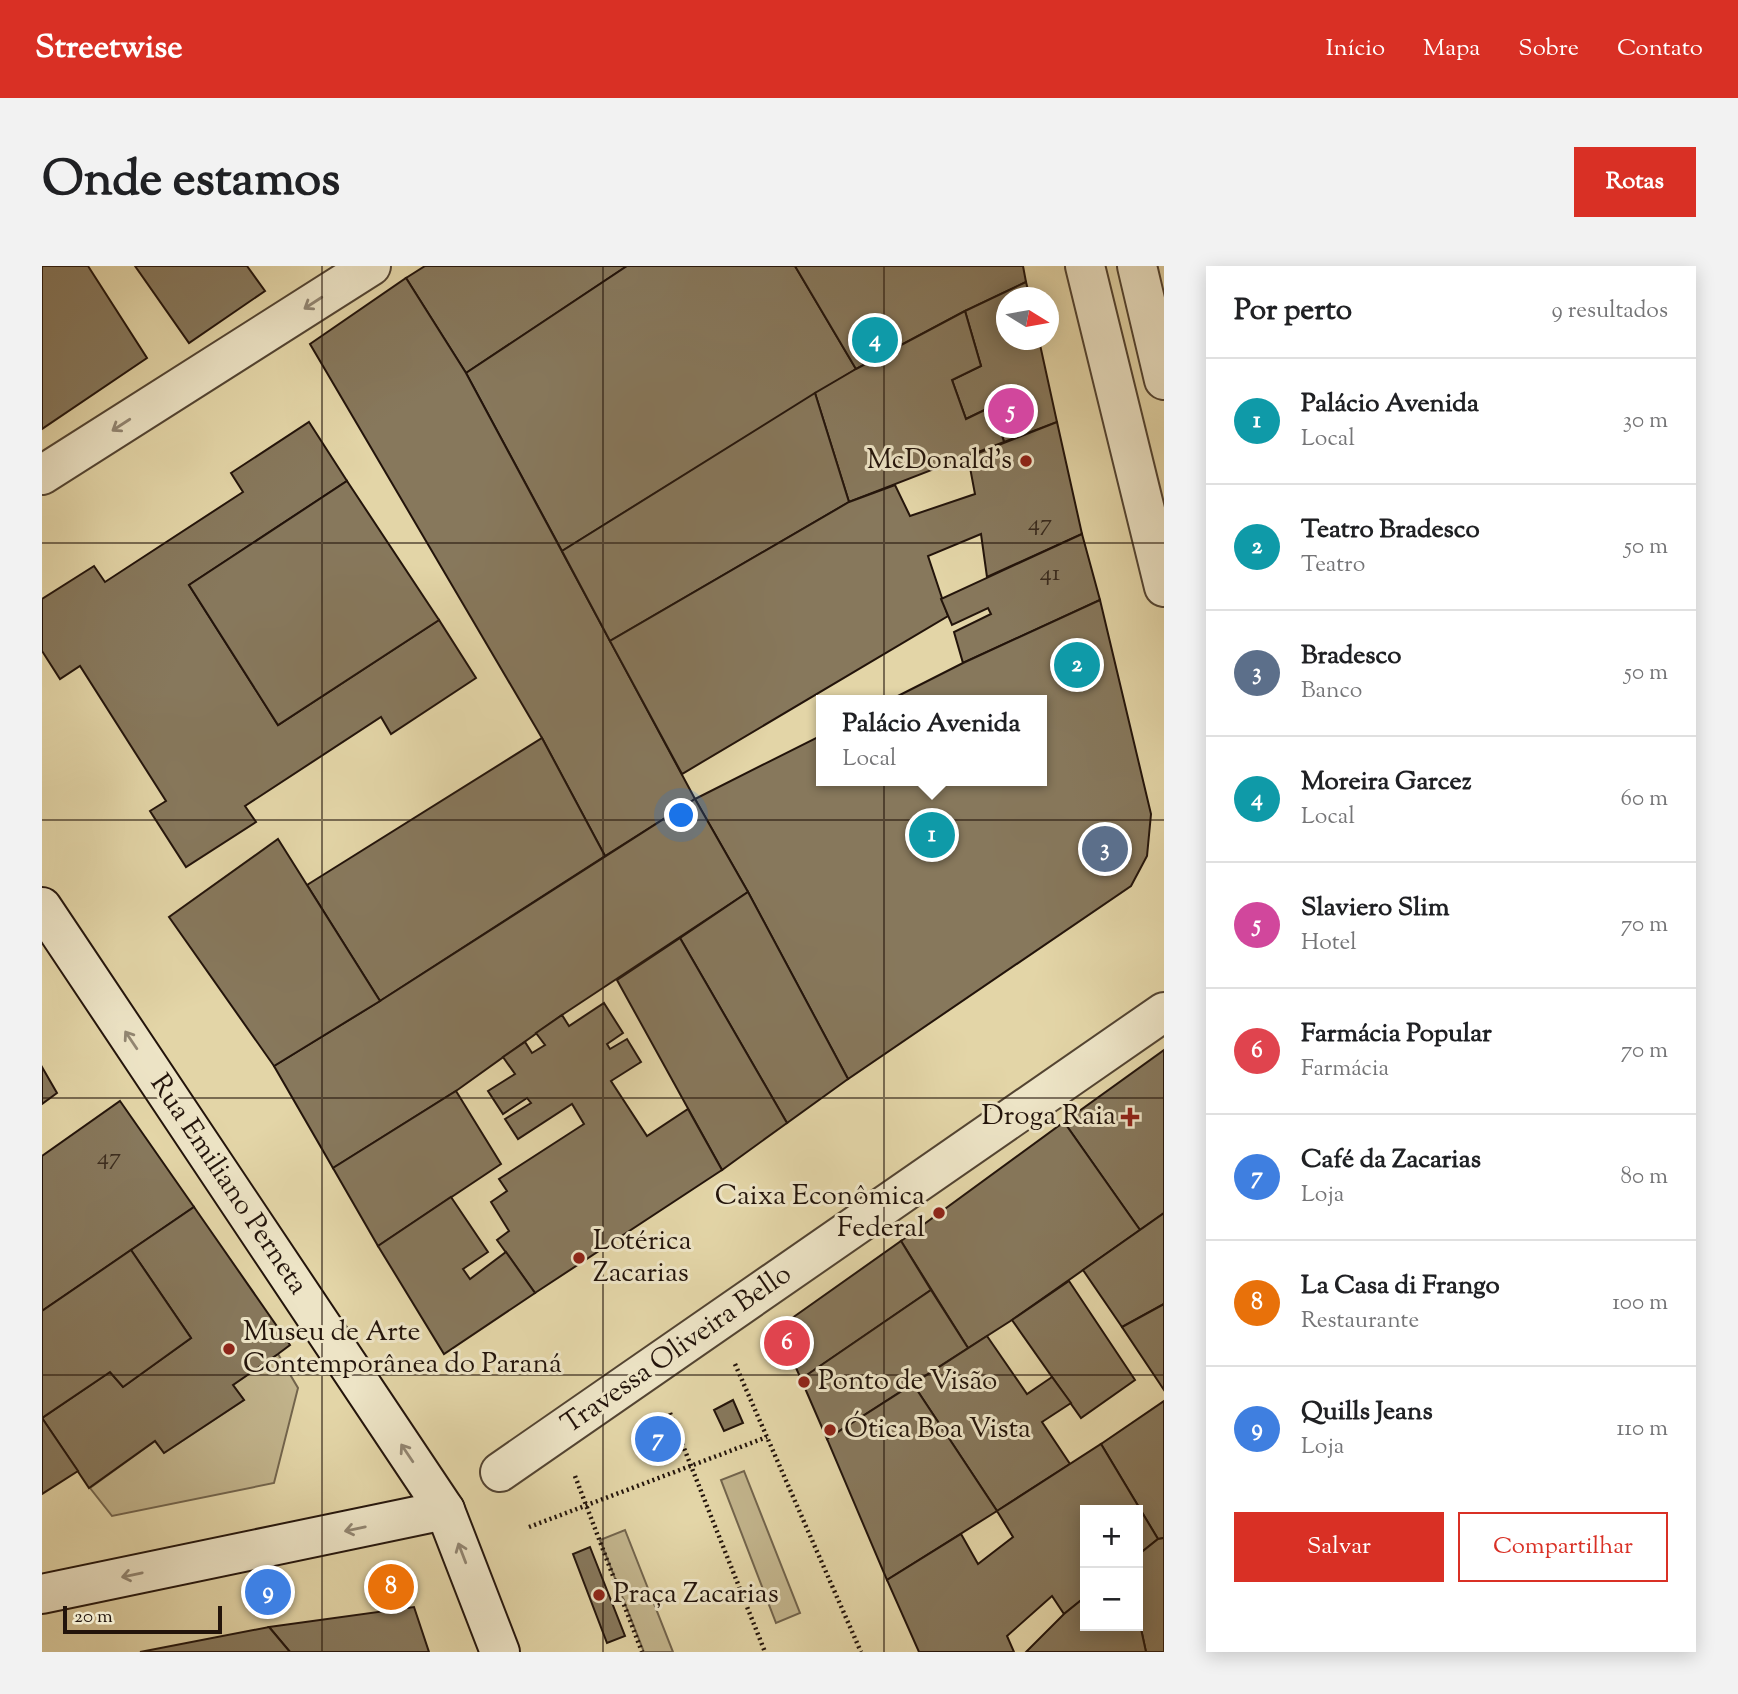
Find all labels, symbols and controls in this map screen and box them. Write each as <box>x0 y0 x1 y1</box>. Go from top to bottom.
text: Streetwise <box>35 25 183 73</box>
text: Início <box>1326 32 1385 66</box>
text: Mapa <box>1423 32 1480 66</box>
text: Sobre <box>1518 32 1579 66</box>
text: Contato <box>1617 32 1703 66</box>
text: Onde estamos <box>42 147 340 217</box>
button: Rotas <box>1574 147 1696 217</box>
north arrow <box>996 287 1059 350</box>
text: Por perto <box>1234 290 1352 333</box>
text: 9 resultados <box>1552 295 1668 328</box>
one-way arrow <box>304 296 324 310</box>
pin: 4 <box>852 314 898 366</box>
pin: 5 <box>988 385 1034 437</box>
text: Palácio Avenida <box>1301 386 1479 423</box>
text: 1 <box>1253 405 1261 438</box>
text: 30 m <box>1623 405 1668 438</box>
one-way arrow <box>112 418 132 432</box>
text: Local <box>1301 423 1355 456</box>
place label: McDonald's <box>866 441 1012 481</box>
marker: McDonald's <box>1018 453 1034 469</box>
house number: 47 <box>1028 507 1052 541</box>
text: Teatro Bradesco <box>1301 512 1480 549</box>
text: 2 <box>1252 531 1262 564</box>
text: 50 m <box>1624 531 1668 564</box>
text: Teatro <box>1301 549 1365 582</box>
house number: 41 <box>1040 557 1060 591</box>
text: Bradesco <box>1301 638 1402 675</box>
pin: 2 <box>1054 639 1100 691</box>
text: 3 <box>1252 657 1262 690</box>
text: 50 m <box>1624 657 1668 690</box>
text: Banco <box>1301 675 1362 708</box>
popup <box>816 695 1047 786</box>
text: Palácio Avenida <box>843 706 1020 743</box>
text: Local <box>843 743 896 776</box>
text: Moreira Garcez <box>1301 764 1471 801</box>
text: 4 <box>1251 783 1263 816</box>
text: 60 m <box>1620 783 1668 816</box>
your location <box>664 798 698 832</box>
text: Local <box>1301 801 1355 834</box>
pin: 1 <box>909 809 955 861</box>
pin: 3 <box>1082 823 1128 875</box>
text: Slaviero Slim <box>1301 890 1450 927</box>
text: 5 <box>1253 909 1261 942</box>
text: 70 m <box>1621 909 1668 942</box>
text: Hotel <box>1301 927 1357 960</box>
text: Farmácia Popular <box>1301 1016 1492 1053</box>
one-way arrow <box>124 1031 138 1051</box>
text: 6 <box>1251 1035 1263 1068</box>
text: 70 m <box>1621 1035 1668 1068</box>
text: Farmácia <box>1301 1053 1389 1086</box>
street label: Rua Emiliano Perneta <box>139 1067 317 1303</box>
place label: Droga Raia <box>982 1097 1116 1137</box>
marker: Droga Raia <box>1122 1109 1138 1125</box>
house number: 47 <box>97 1141 121 1175</box>
text: Café da Zacarias <box>1301 1142 1481 1179</box>
text: 7 <box>1251 1161 1263 1194</box>
text: 80 m <box>1620 1161 1668 1194</box>
place label: Caixa Econômica Federal <box>715 1177 925 1249</box>
text: Loja <box>1301 1179 1344 1212</box>
marker: Caixa Econômica Federal <box>931 1205 947 1221</box>
place label: Lotérica Zacarias <box>593 1222 692 1294</box>
marker: Lotérica Zacarias <box>571 1250 587 1266</box>
street label: Travessa Oliveira Bello <box>554 1255 800 1445</box>
text: La Casa di Frango <box>1301 1268 1500 1305</box>
text: 8 <box>1251 1287 1263 1320</box>
text: 100 m <box>1612 1287 1668 1320</box>
text: Restaurante <box>1301 1305 1419 1338</box>
place label: Museu de Arte Contemporânea do Paraná <box>243 1313 562 1385</box>
pin: 6 <box>764 1317 810 1369</box>
marker: Museu de Arte Contemporânea do Paraná <box>221 1341 237 1357</box>
place label: Ponto de Visão <box>818 1362 997 1402</box>
marker: Ponto de Visão <box>796 1374 812 1390</box>
text: Quills Jeans <box>1301 1394 1433 1431</box>
place label: Ótica Boa Vista <box>844 1410 1031 1450</box>
pin: 7 <box>635 1413 681 1465</box>
text: 9 <box>1251 1413 1263 1446</box>
text: 110 m <box>1617 1413 1668 1446</box>
marker: Ótica Boa Vista <box>822 1422 838 1438</box>
text: Loja <box>1301 1431 1344 1464</box>
one-way arrow <box>400 1444 414 1464</box>
map controls <box>1080 1505 1143 1631</box>
button: + <box>1080 1505 1143 1568</box>
button: Salvar <box>1234 1512 1444 1582</box>
button: Compartilhar <box>1458 1512 1668 1582</box>
one-way arrow <box>344 1522 367 1536</box>
one-way arrow <box>455 1543 468 1565</box>
pin: 8 <box>368 1561 414 1613</box>
pin: 9 <box>245 1566 291 1618</box>
button: − <box>1080 1568 1143 1631</box>
one-way arrow <box>121 1569 144 1582</box>
place label: Praça Zacarias <box>613 1575 779 1615</box>
marker: Praça Zacarias <box>591 1587 607 1603</box>
scale bar <box>63 1603 222 1635</box>
text: 20 m <box>74 1604 113 1631</box>

